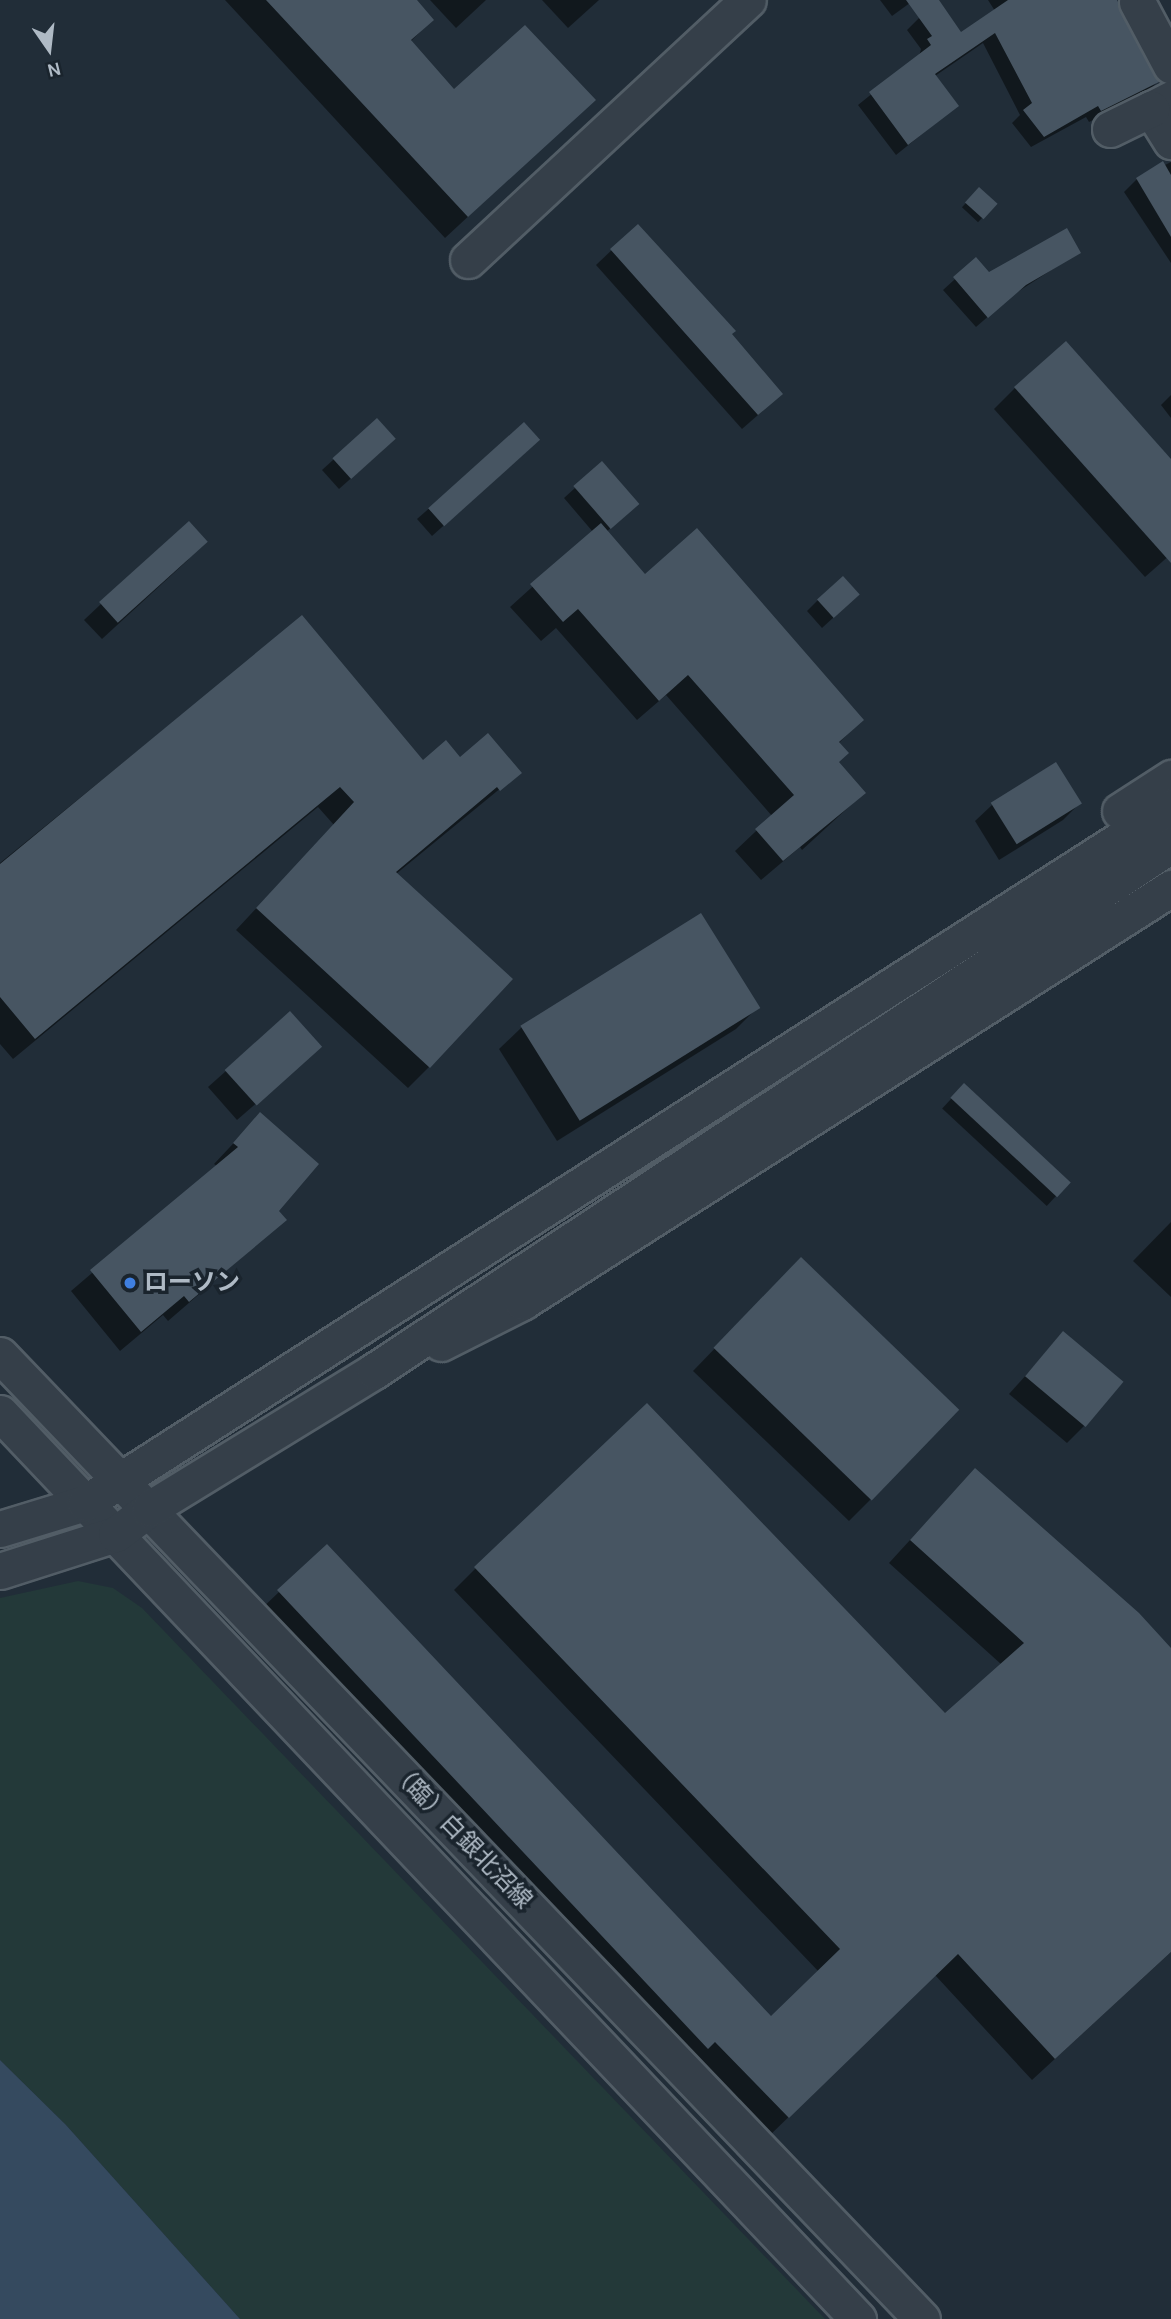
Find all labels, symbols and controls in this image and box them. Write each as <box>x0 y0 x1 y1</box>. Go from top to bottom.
north arrow <box>14 14 84 84</box>
text: N <box>45 57 63 82</box>
place label: ローソン <box>144 1269 240 1297</box>
marker: ローソン <box>122 1275 138 1291</box>
street label: （臨）白銀北沼線 <box>384 1757 538 1915</box>

